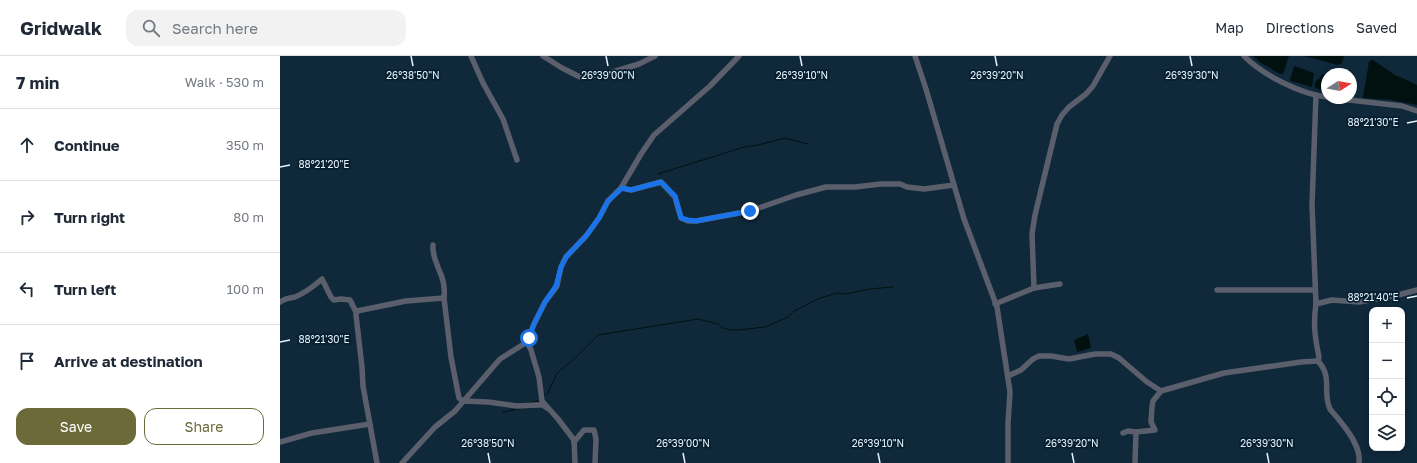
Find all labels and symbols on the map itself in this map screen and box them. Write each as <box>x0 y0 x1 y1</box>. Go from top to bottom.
north arrow <box>1321 68 1357 104</box>
text: 26°38'50"N <box>386 69 440 81</box>
text: 26°39'00"N <box>581 69 635 81</box>
text: 26°39'10"N <box>776 69 828 81</box>
text: 26°39'20"N <box>970 69 1024 81</box>
text: 26°39'30"N <box>1165 69 1219 81</box>
text: 88°21'30"E <box>1348 116 1399 128</box>
text: 88°21'20"E <box>299 158 349 170</box>
route end <box>741 202 759 220</box>
text: 88°21'40"E <box>1347 291 1399 303</box>
route start <box>520 329 538 347</box>
text: 88°21'30"E <box>299 333 350 345</box>
text: 26°38'50"N <box>461 437 515 449</box>
text: 26°39'00"N <box>656 437 710 449</box>
text: 26°39'10"N <box>852 437 904 449</box>
text: 26°39'20"N <box>1045 437 1099 449</box>
text: 26°39'30"N <box>1240 437 1294 449</box>

